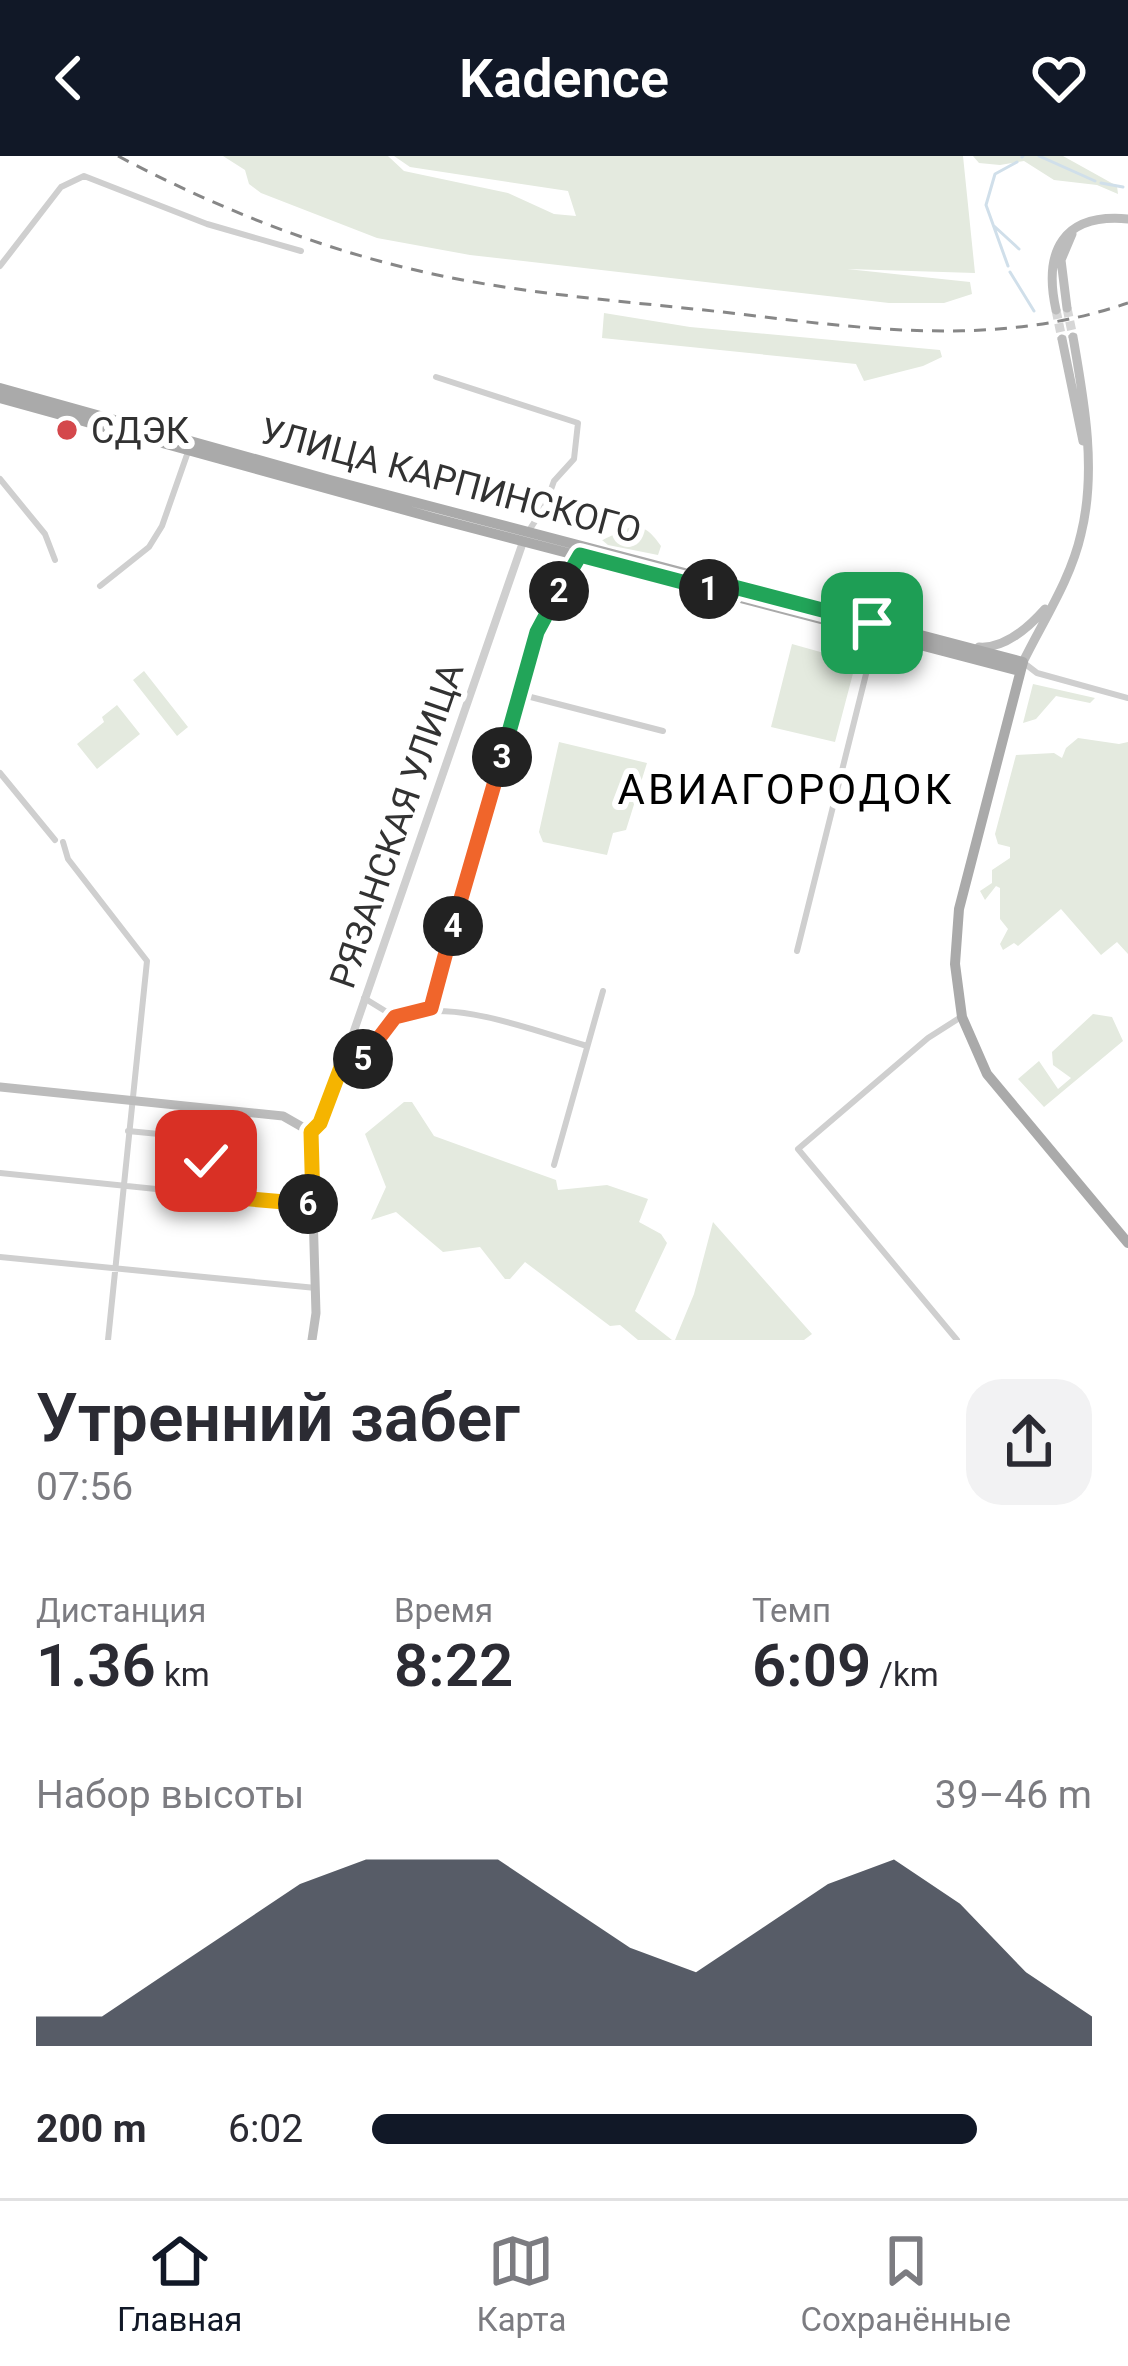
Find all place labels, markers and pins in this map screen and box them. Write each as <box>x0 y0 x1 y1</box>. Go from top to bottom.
place label: СДЭК <box>91 410 190 452</box>
marker: СДЭК <box>54 417 80 443</box>
pin: 1 <box>679 559 739 619</box>
pin: 2 <box>529 561 589 621</box>
pin <box>821 572 923 674</box>
pin: 3 <box>472 727 532 787</box>
pin: 4 <box>423 896 483 956</box>
pin: 5 <box>333 1029 393 1089</box>
pin <box>155 1110 257 1212</box>
pin: 6 <box>278 1174 338 1234</box>

